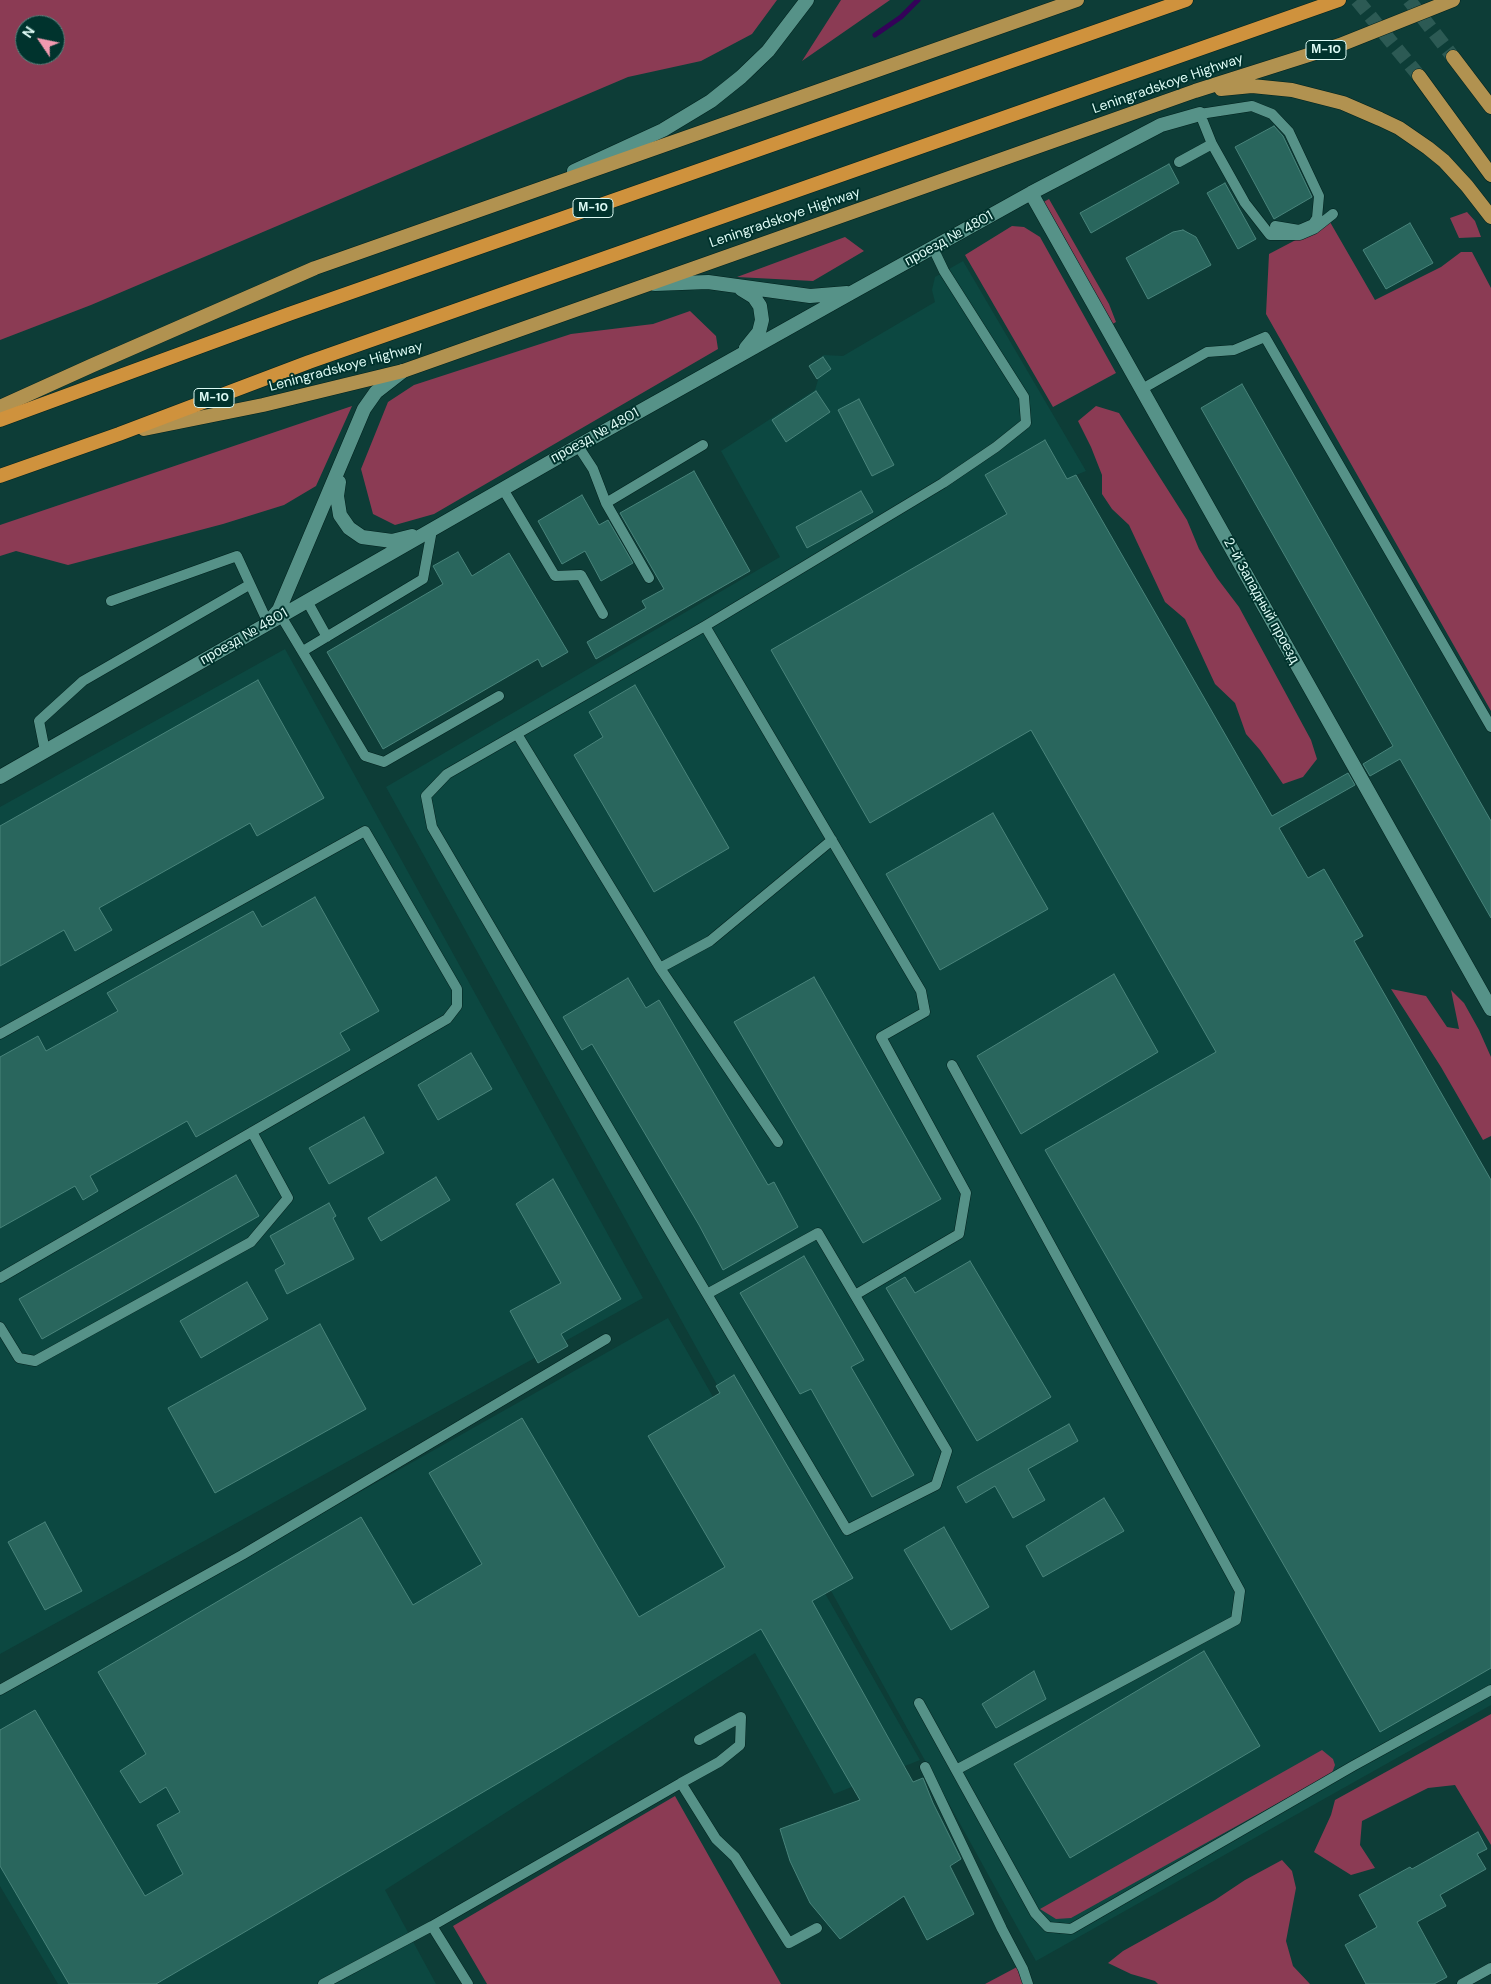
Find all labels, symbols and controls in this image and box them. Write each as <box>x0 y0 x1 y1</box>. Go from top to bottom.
north arrow <box>15 15 65 65</box>
text: N <box>18 23 39 41</box>
road number: М-10 <box>1306 40 1346 60</box>
street label: Leningradskoye Highway <box>1090 50 1246 118</box>
street label: Leningradskoye Highway <box>707 184 863 252</box>
road number: М-10 <box>573 198 613 218</box>
street label: проезд № 4801 <box>902 208 996 270</box>
street label: Leningradskoye Highway <box>267 338 425 396</box>
road number: М-10 <box>194 388 234 408</box>
street label: проезд № 4801 <box>548 405 642 467</box>
street label: 2-й Западный проезд <box>1219 535 1303 667</box>
street label: проезд № 4801 <box>197 605 291 669</box>

